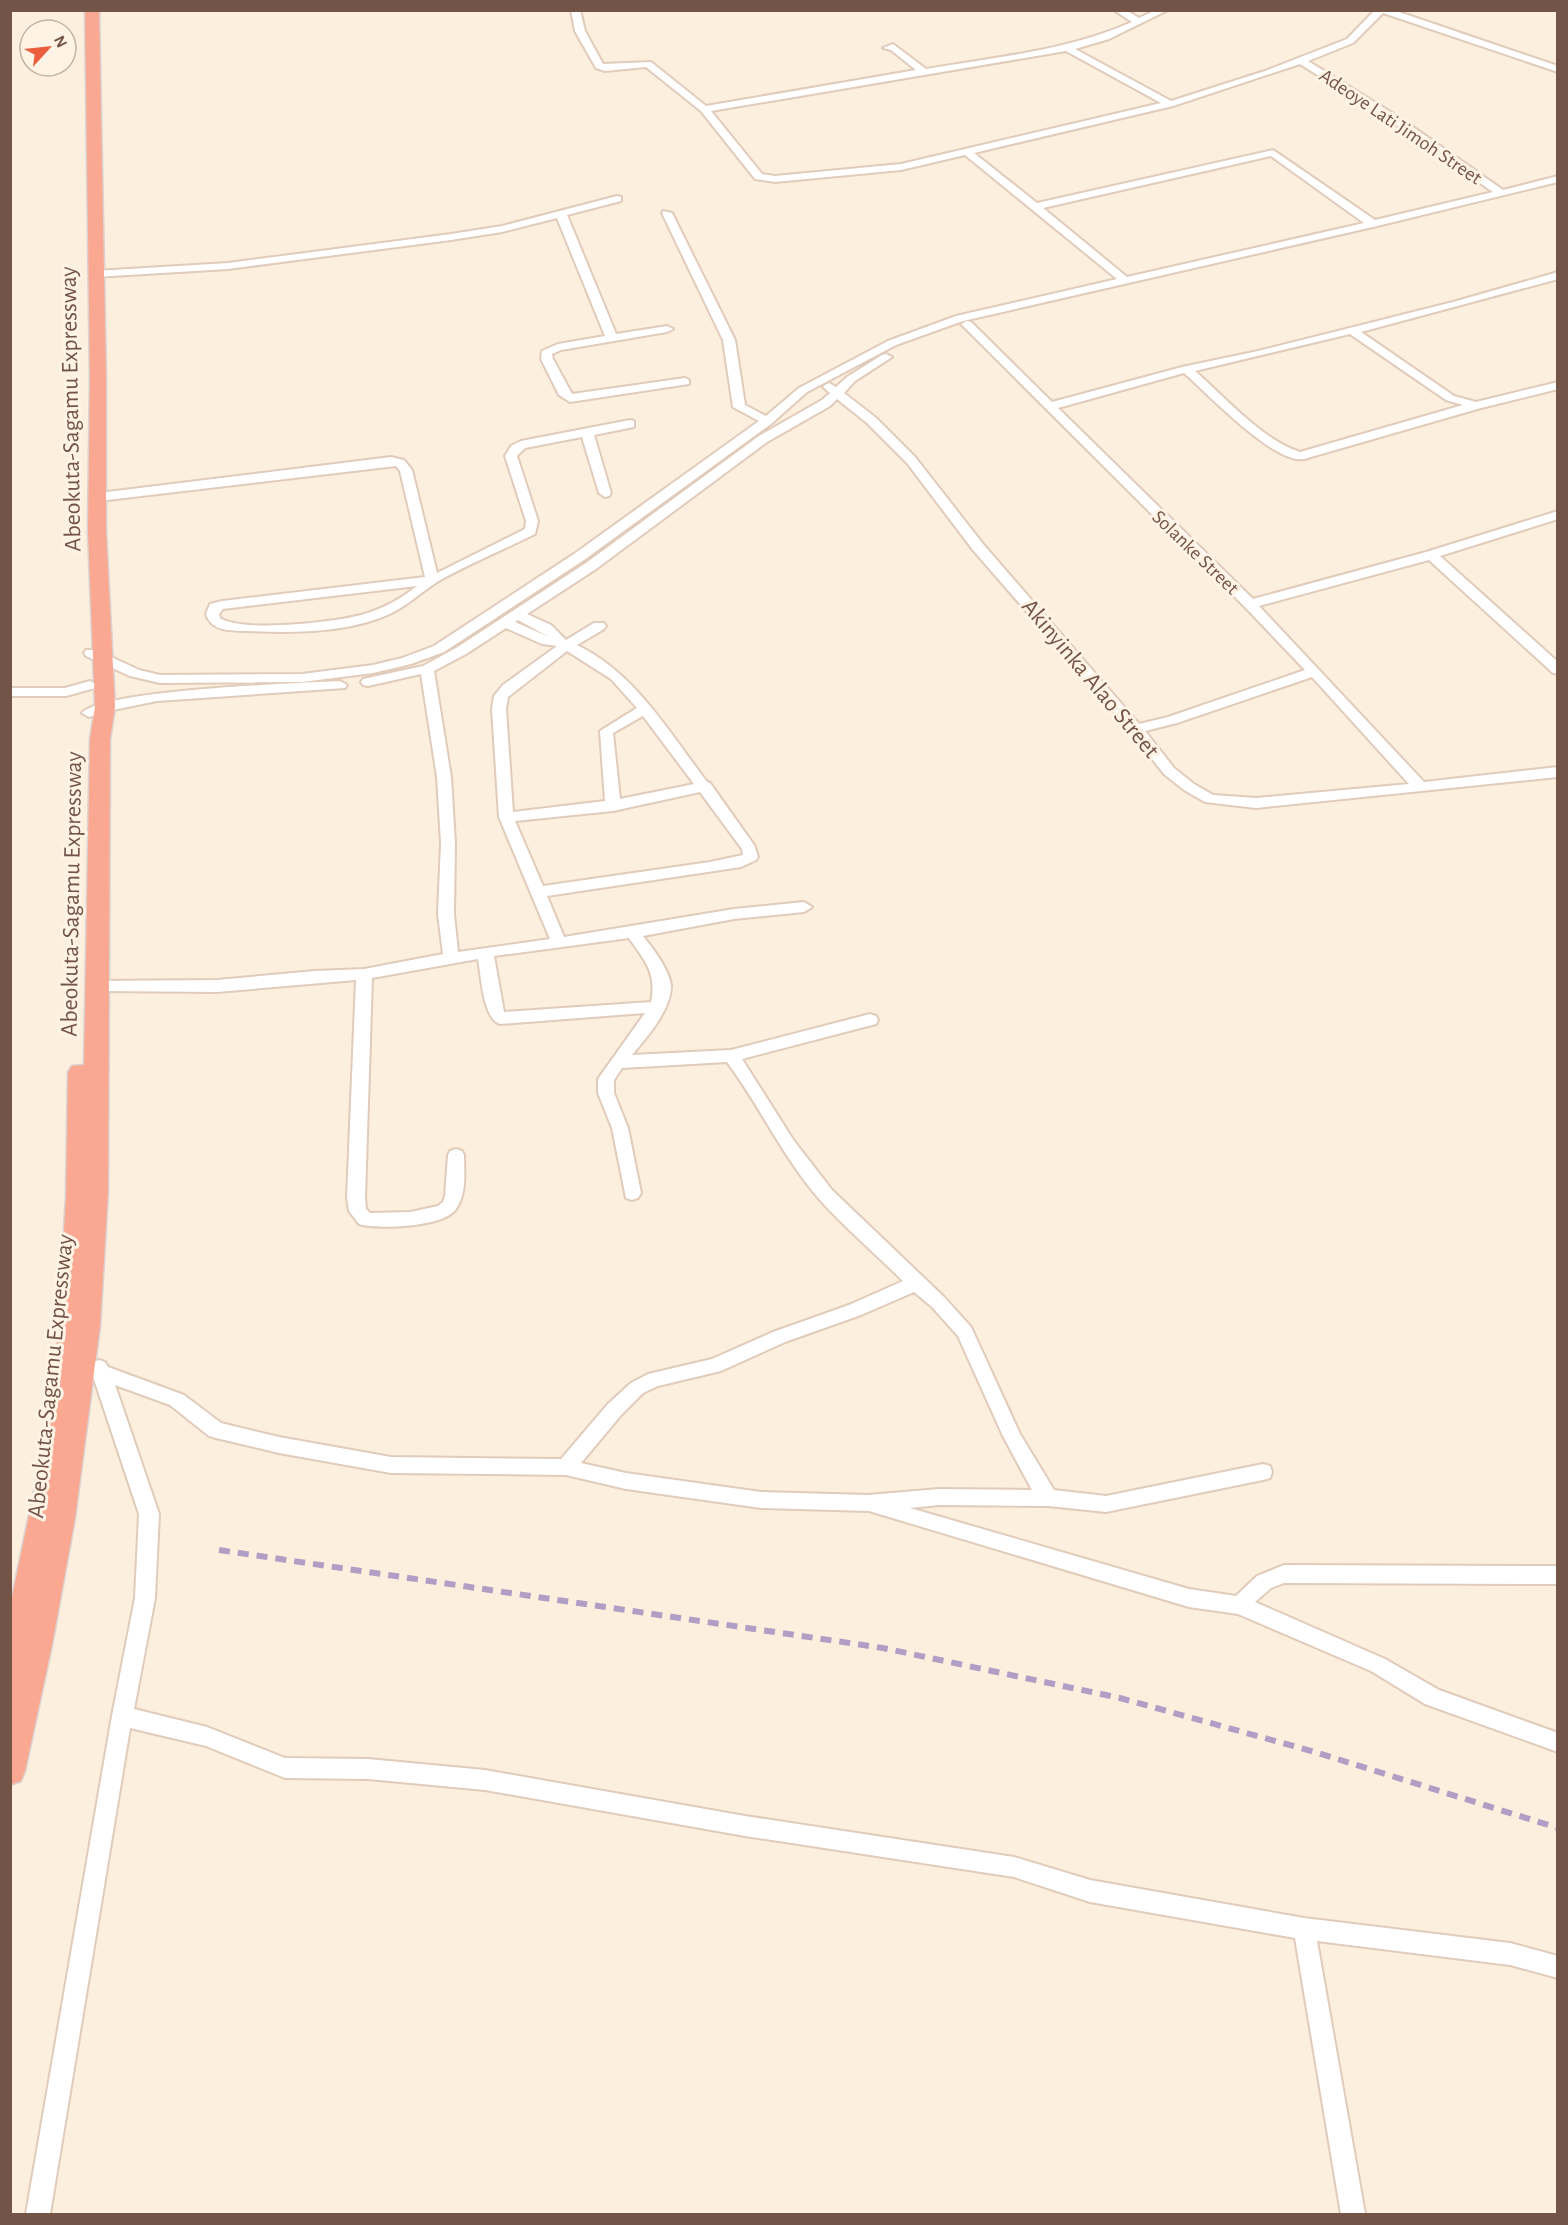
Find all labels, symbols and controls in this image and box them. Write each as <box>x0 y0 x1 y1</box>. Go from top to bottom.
north arrow <box>18 18 78 78</box>
text: N <box>51 33 70 50</box>
street label: Adeoye Lati Jimoh Street <box>1316 65 1486 189</box>
street label: Abeokuta-Sagamu Expressway <box>57 266 85 552</box>
street label: Solanke Street <box>1148 507 1243 599</box>
street label: Akinyinka Alao Street <box>1017 594 1164 763</box>
street label: Abeokuta-Sagamu Expressway <box>58 751 86 1037</box>
street label: Abeokuta-Sagamu Expressway <box>24 1233 78 1519</box>

